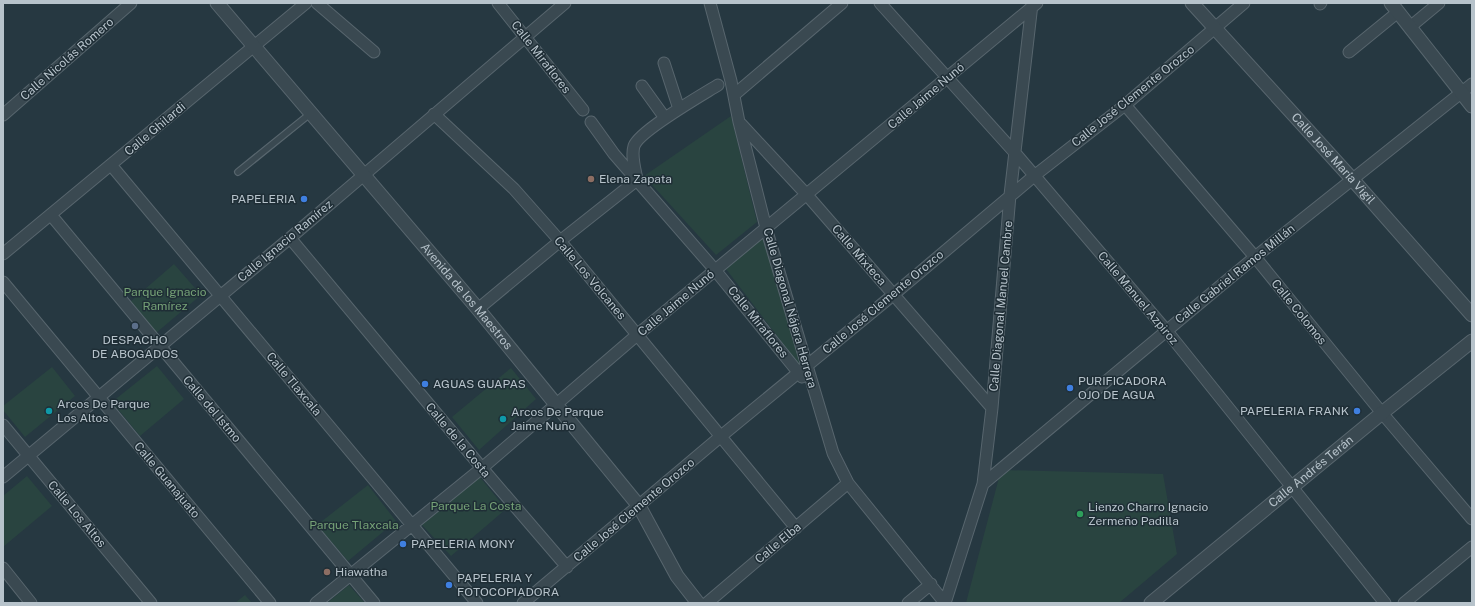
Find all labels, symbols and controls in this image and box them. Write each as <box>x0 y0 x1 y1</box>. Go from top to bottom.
street label: Calle Nicolás Romero <box>18 15 117 103</box>
street label: Calle Miraflores <box>508 18 574 96</box>
street label: Calle José Clemente Orozco <box>1069 42 1197 150</box>
street label: Calle Jaime Nunó <box>885 60 967 132</box>
street label: Calle Ghilardi <box>122 100 188 158</box>
street label: Calle José María Vigil <box>1288 110 1378 207</box>
place label: Elena Zapata <box>599 172 672 186</box>
marker: Elena Zapata <box>586 174 596 184</box>
place label: PAPELERIA <box>231 192 296 206</box>
marker: PAPELERIA <box>299 194 309 204</box>
street label: Calle Ignacio Ramírez <box>235 197 335 285</box>
street label: Calle Diagonal Manuel Cambre <box>987 220 1015 392</box>
street label: Calle Gabriel Ramos Millán <box>1172 221 1298 327</box>
street label: Calle Mixteca <box>829 222 889 288</box>
street label: Calle Diagonal Nájera Herrera <box>760 226 820 390</box>
street label: Calle Los Volcanes <box>551 234 629 322</box>
street label: Avenida de los Maestros <box>418 240 515 352</box>
street label: Calle José Clemente Orozco <box>820 247 947 357</box>
street label: Calle Manuel Azpiroz <box>1095 249 1181 348</box>
street label: Calle Jaime Nunó <box>635 267 717 339</box>
street label: Calle Colomos <box>1269 277 1329 347</box>
street label: Calle Miraflores <box>725 283 791 361</box>
park label: Parque Ignacio Ramírez <box>123 285 207 313</box>
marker: DESPACHO DE ABOGADOS <box>130 321 140 331</box>
place label: DESPACHO DE ABOGADOS <box>92 333 178 361</box>
street label: Calle Tlaxcala <box>263 350 325 418</box>
street label: Calle del Istmo <box>180 373 244 445</box>
place label: PURIFICADORA OJO DE AGUA <box>1078 374 1167 402</box>
place label: AGUAS GUAPAS <box>433 377 526 391</box>
marker: AGUAS GUAPAS <box>420 379 430 389</box>
marker: PURIFICADORA OJO DE AGUA <box>1065 383 1075 393</box>
place label: Arcos De Parque Los Altos <box>57 397 150 425</box>
street label: Calle de la Costa <box>423 400 493 480</box>
place label: PAPELERIA FRANK <box>1240 404 1349 418</box>
place label: Arcos De Parque Jaime Nuño <box>511 405 604 433</box>
marker: Arcos De Parque Los Altos <box>44 406 54 416</box>
marker: PAPELERIA FRANK <box>1352 406 1362 416</box>
marker: Arcos De Parque Jaime Nuño <box>498 414 508 424</box>
street label: Calle Andrés Terán <box>1266 433 1356 510</box>
street label: Calle Guanajuato <box>131 439 203 521</box>
street label: Calle José Clemente Orozco <box>571 455 698 565</box>
street label: Calle Los Altos <box>45 478 109 550</box>
park label: Parque La Costa <box>431 499 521 513</box>
place label: Lienzo Charro Ignacio Zermeño Padilla <box>1088 500 1208 528</box>
marker: Lienzo Charro Ignacio Zermeño Padilla <box>1075 509 1085 519</box>
park label: Parque Tlaxcala <box>309 518 399 532</box>
street label: Calle Elba <box>752 520 804 566</box>
place label: PAPELERIA MONY <box>411 537 515 551</box>
marker: PAPELERIA MONY <box>398 539 408 549</box>
place label: Hiawatha <box>335 565 387 579</box>
marker: Hiawatha <box>322 567 332 577</box>
place label: PAPELERIA Y FOTOCOPIADORA <box>457 571 560 599</box>
marker: PAPELERIA Y FOTOCOPIADORA <box>444 580 454 590</box>

